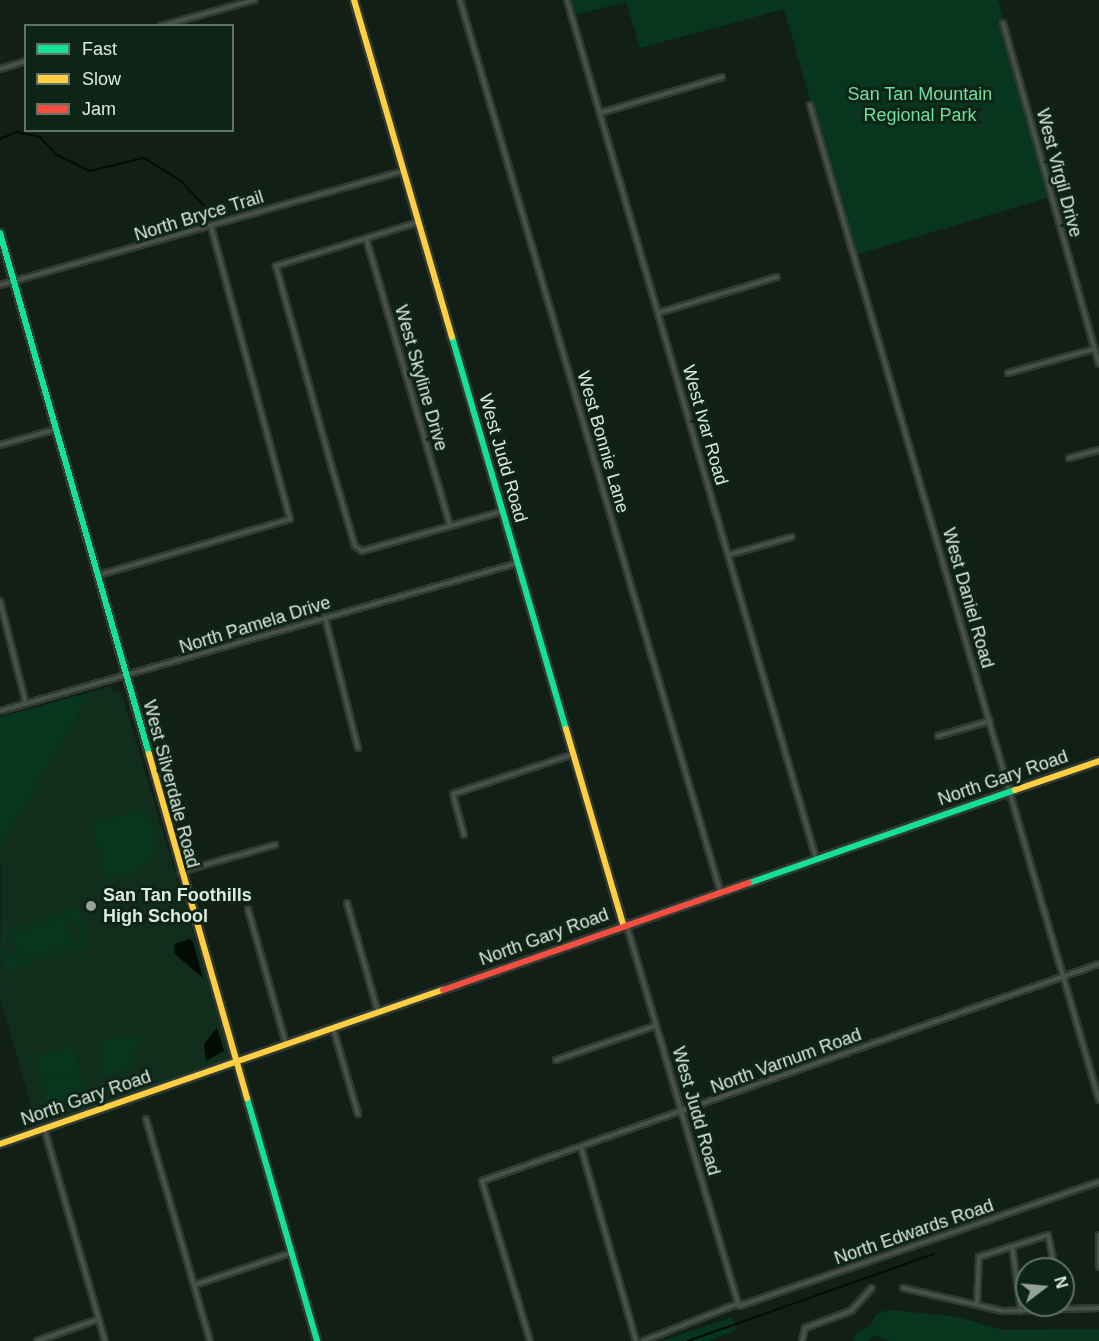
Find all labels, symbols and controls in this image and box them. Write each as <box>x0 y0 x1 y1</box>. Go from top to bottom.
legend <box>24 24 234 132</box>
text: Fast <box>82 39 117 59</box>
text: Slow <box>82 69 121 89</box>
park label: San Tan Mountain Regional Park <box>847 84 993 127</box>
text: Jam <box>82 99 116 119</box>
street label: West Virgil Drive <box>1031 106 1087 240</box>
street label: North Bryce Trail <box>132 186 266 246</box>
street label: West Skyline Drive <box>390 303 452 453</box>
street label: West Ivar Road <box>678 363 732 487</box>
street label: West Bonnie Lane <box>572 368 634 516</box>
street label: West Judd Road <box>474 391 532 525</box>
street label: West Daniel Road <box>938 525 998 671</box>
street label: North Pamela Drive <box>177 592 333 658</box>
street label: West Silverdale Road <box>138 698 204 870</box>
street label: North Gary Road <box>935 746 1071 810</box>
place label: San Tan Foothills High School <box>103 885 252 928</box>
marker: San Tan Foothills High School <box>84 899 98 913</box>
street label: North Gary Road <box>476 904 612 970</box>
street label: North Varnum Road <box>708 1024 864 1098</box>
street label: West Judd Road <box>667 1044 725 1178</box>
street label: North Gary Road <box>18 1066 154 1130</box>
street label: North Edwards Road <box>831 1195 997 1269</box>
north arrow <box>1015 1257 1075 1317</box>
text: N <box>1051 1275 1071 1290</box>

